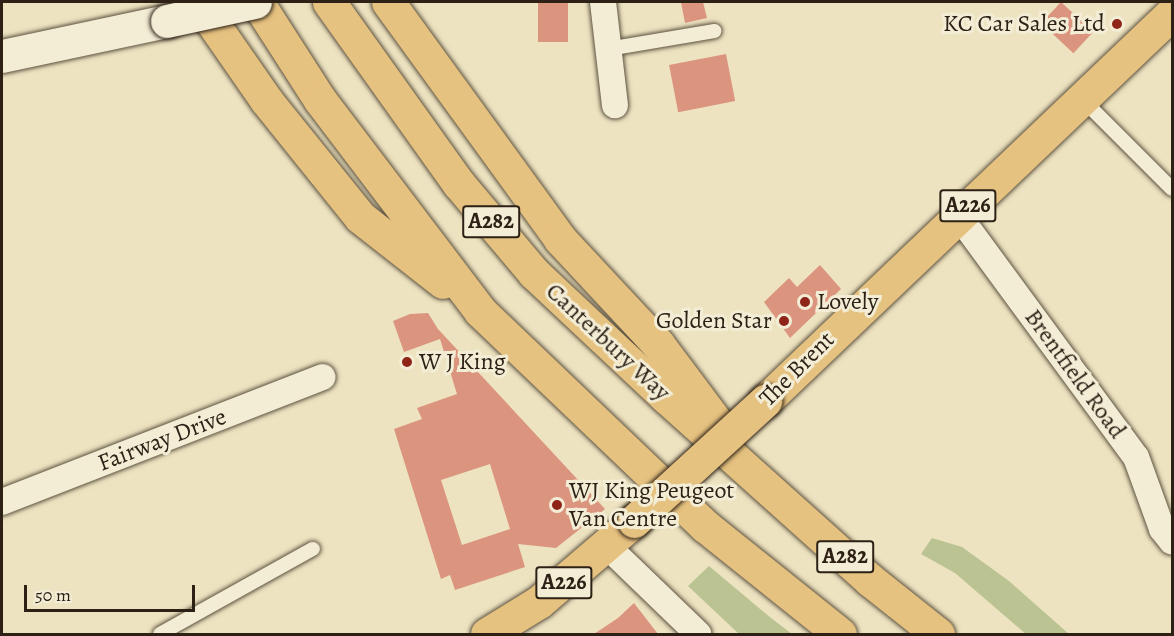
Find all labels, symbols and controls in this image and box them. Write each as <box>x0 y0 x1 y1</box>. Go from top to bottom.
place label: KC Car Sales Ltd <box>943 10 1105 38</box>
marker: KC Car Sales Ltd <box>1110 17 1124 31</box>
road number: A226 <box>938 187 998 225</box>
road number: A282 <box>461 203 521 241</box>
street label: Canterbury Way <box>540 277 676 407</box>
place label: Lovely <box>817 288 878 316</box>
marker: Lovely <box>798 295 812 309</box>
street label: Brentfield Road <box>1018 304 1132 444</box>
place label: Golden Star <box>656 307 772 335</box>
marker: Golden Star <box>777 314 791 328</box>
street label: The Brent <box>754 326 840 412</box>
place label: W J King <box>419 348 506 376</box>
marker: W J King <box>400 355 414 369</box>
street label: Fairway Drive <box>94 402 230 478</box>
place label: WJ King Peugeot Van Centre <box>569 477 734 533</box>
marker: WJ King Peugeot Van Centre <box>550 498 564 512</box>
road number: A282 <box>815 538 875 576</box>
road number: A226 <box>534 564 594 602</box>
scale bar <box>27 573 198 611</box>
text: 50 m <box>35 583 71 607</box>

